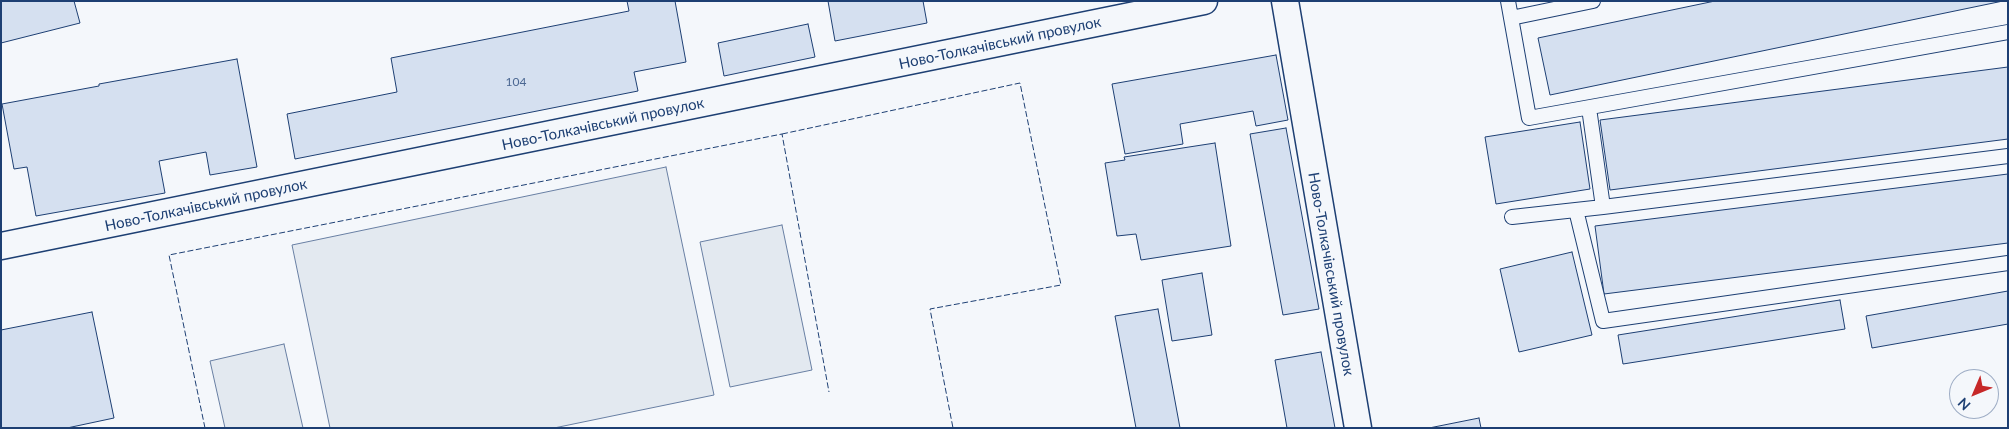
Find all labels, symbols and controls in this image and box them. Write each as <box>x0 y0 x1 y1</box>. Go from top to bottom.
street label: Ново-Толкачівський провулок <box>897 13 1103 73</box>
house number: 104 <box>506 75 526 89</box>
street label: Ново-Толкачівський провулок <box>500 94 706 154</box>
street label: Ново-Толкачівський провулок <box>1304 171 1358 377</box>
street label: Ново-Толкачівський провулок <box>103 175 309 235</box>
north arrow <box>1949 369 1999 419</box>
text: N <box>1954 394 1974 414</box>

